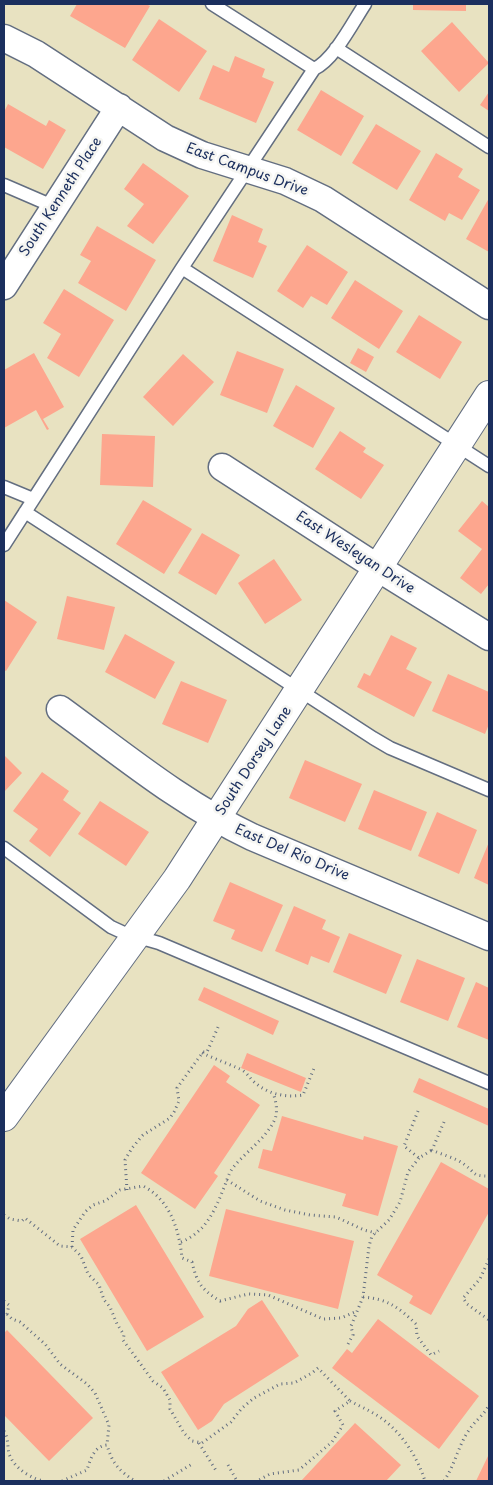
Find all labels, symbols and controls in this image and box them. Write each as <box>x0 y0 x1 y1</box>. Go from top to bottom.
street label: South Kenneth Place <box>16 134 106 260</box>
street label: East Campus Drive <box>184 140 310 200</box>
street label: East Wesleyan Drive <box>292 508 418 598</box>
street label: South Dorsey Lane <box>212 703 296 819</box>
street label: East Del Rio Drive <box>232 821 352 885</box>

